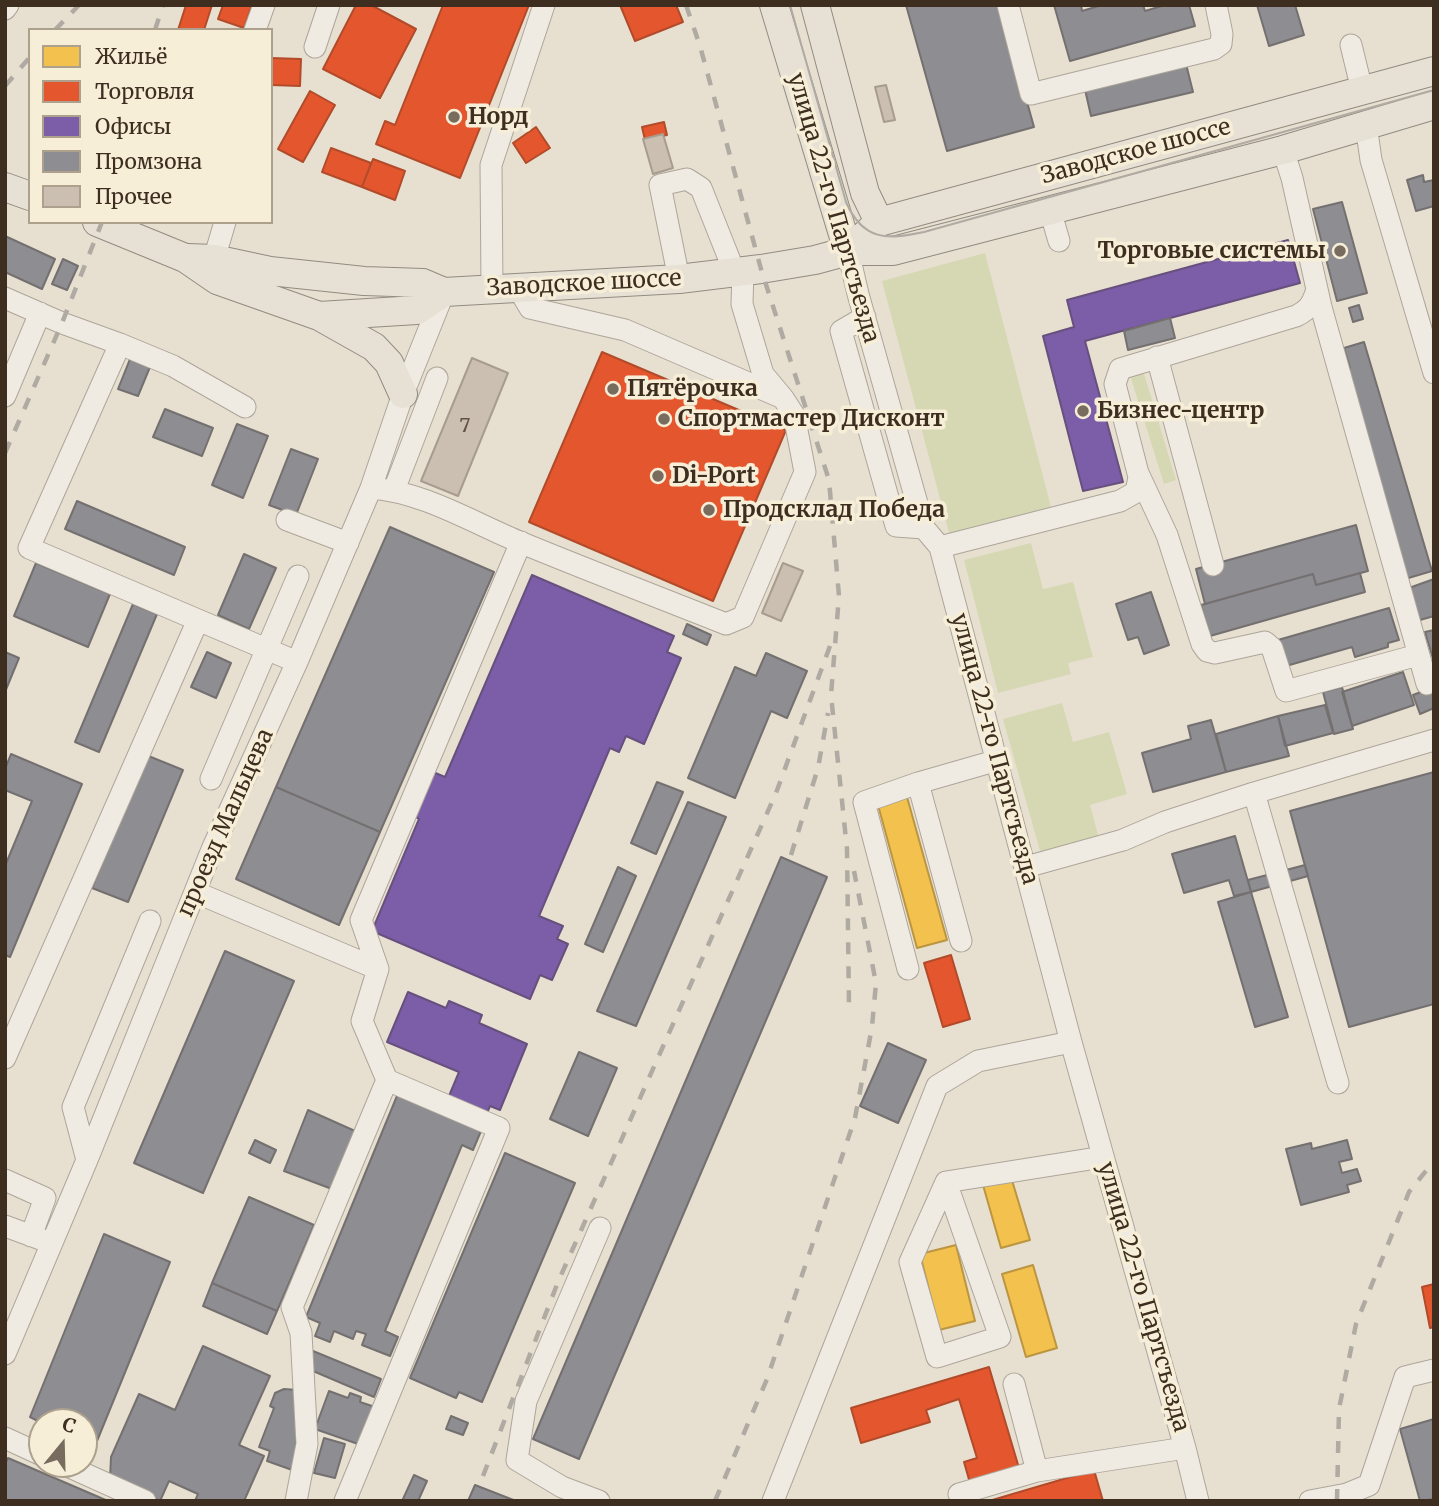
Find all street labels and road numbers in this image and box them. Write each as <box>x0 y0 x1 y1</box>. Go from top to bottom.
street label: улица 22-го Партсъезда <box>781 70 885 346</box>
street label: Заводское шоссе <box>1038 113 1234 191</box>
street label: Заводское шоссе <box>486 265 682 303</box>
street label: улица 22-го Партсъезда <box>945 611 1043 887</box>
street label: проезд Мальцева <box>172 725 280 921</box>
street label: улица 22-го Партсъезда <box>1091 1159 1195 1435</box>

